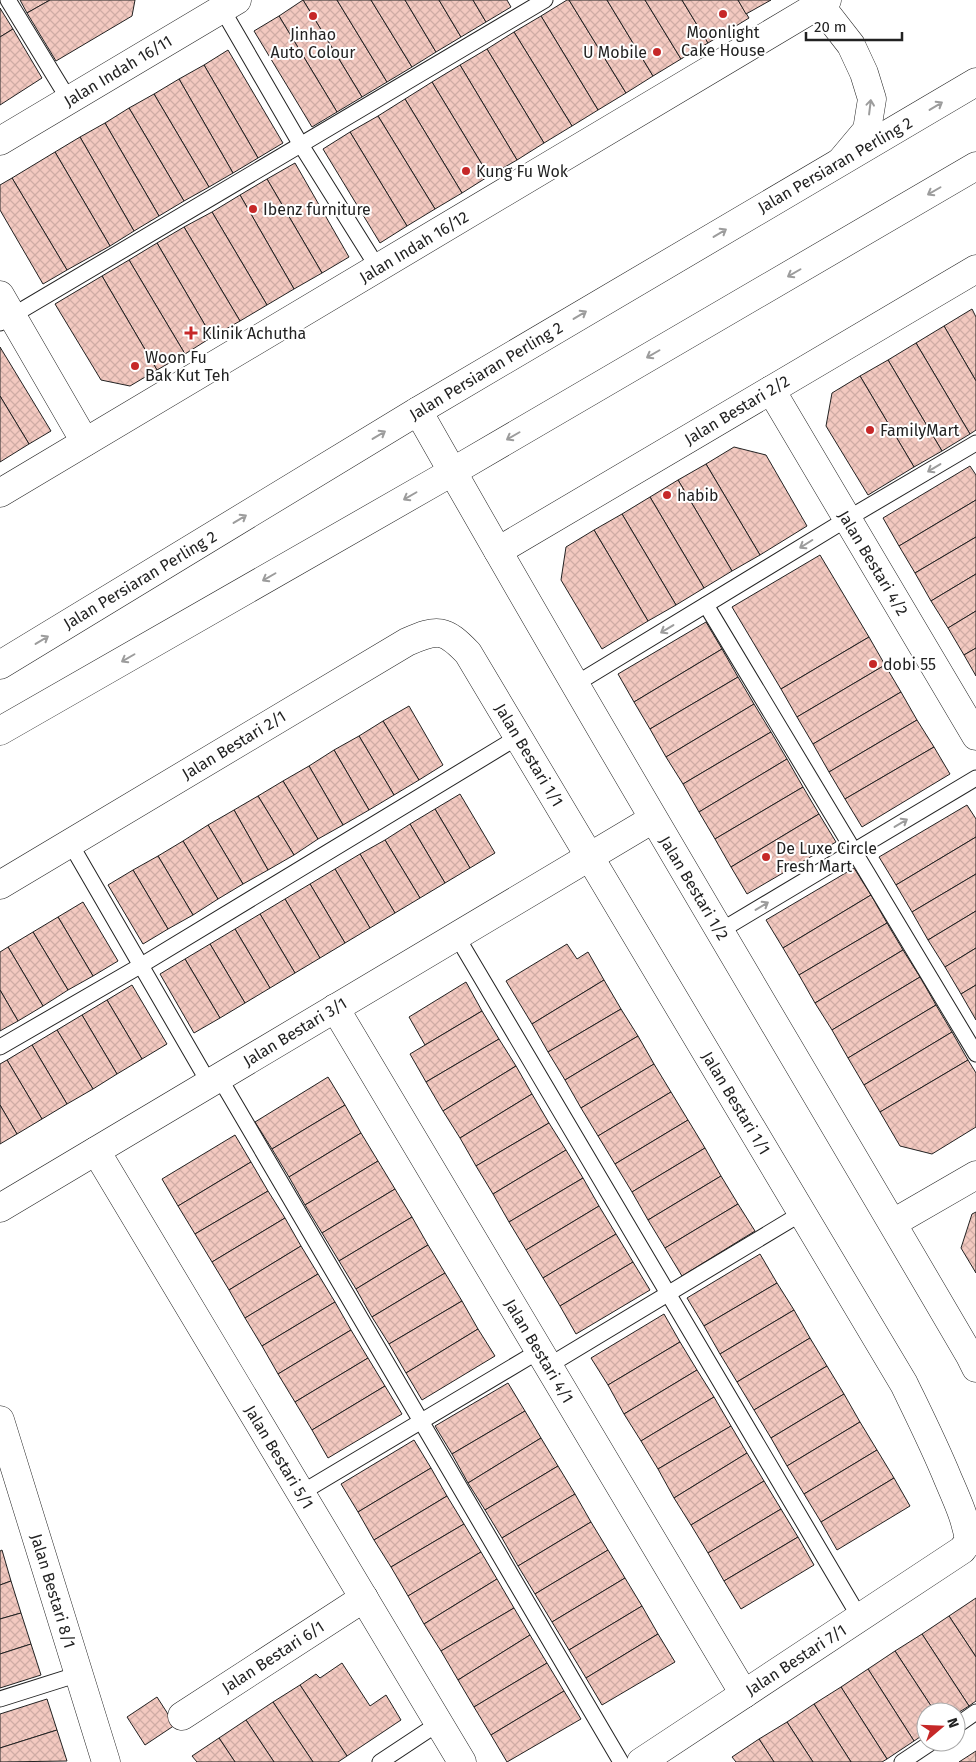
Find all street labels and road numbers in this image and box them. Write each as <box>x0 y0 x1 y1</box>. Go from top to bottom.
street label: Jalan Indah 16/11 <box>61 31 175 111</box>
street label: Jalan Persiaran Perling 2 <box>754 113 916 217</box>
street label: Jalan Indah 16/12 <box>356 207 472 287</box>
street label: Jalan Persiaran Perling 2 <box>406 318 566 424</box>
street label: Jalan Bestari 2/2 <box>681 371 793 449</box>
street label: Jalan Bestari 4/2 <box>834 507 912 619</box>
street label: Jalan Persiaran Perling 2 <box>60 527 220 633</box>
street label: Jalan Bestari 1/1 <box>491 700 567 810</box>
street label: Jalan Bestari 2/1 <box>179 707 289 783</box>
street label: Jalan Bestari 1/2 <box>655 832 733 944</box>
street label: Jalan Bestari 3/1 <box>240 994 350 1070</box>
street label: Jalan Bestari 1/1 <box>698 1048 774 1158</box>
street label: Jalan Bestari 4/1 <box>500 1296 578 1406</box>
street label: Jalan Bestari 5/1 <box>241 1402 317 1512</box>
street label: Jalan Bestari 8/1 <box>27 1531 79 1651</box>
street label: Jalan Bestari 6/1 <box>218 1617 328 1697</box>
street label: Jalan Bestari 7/1 <box>742 1620 850 1700</box>

